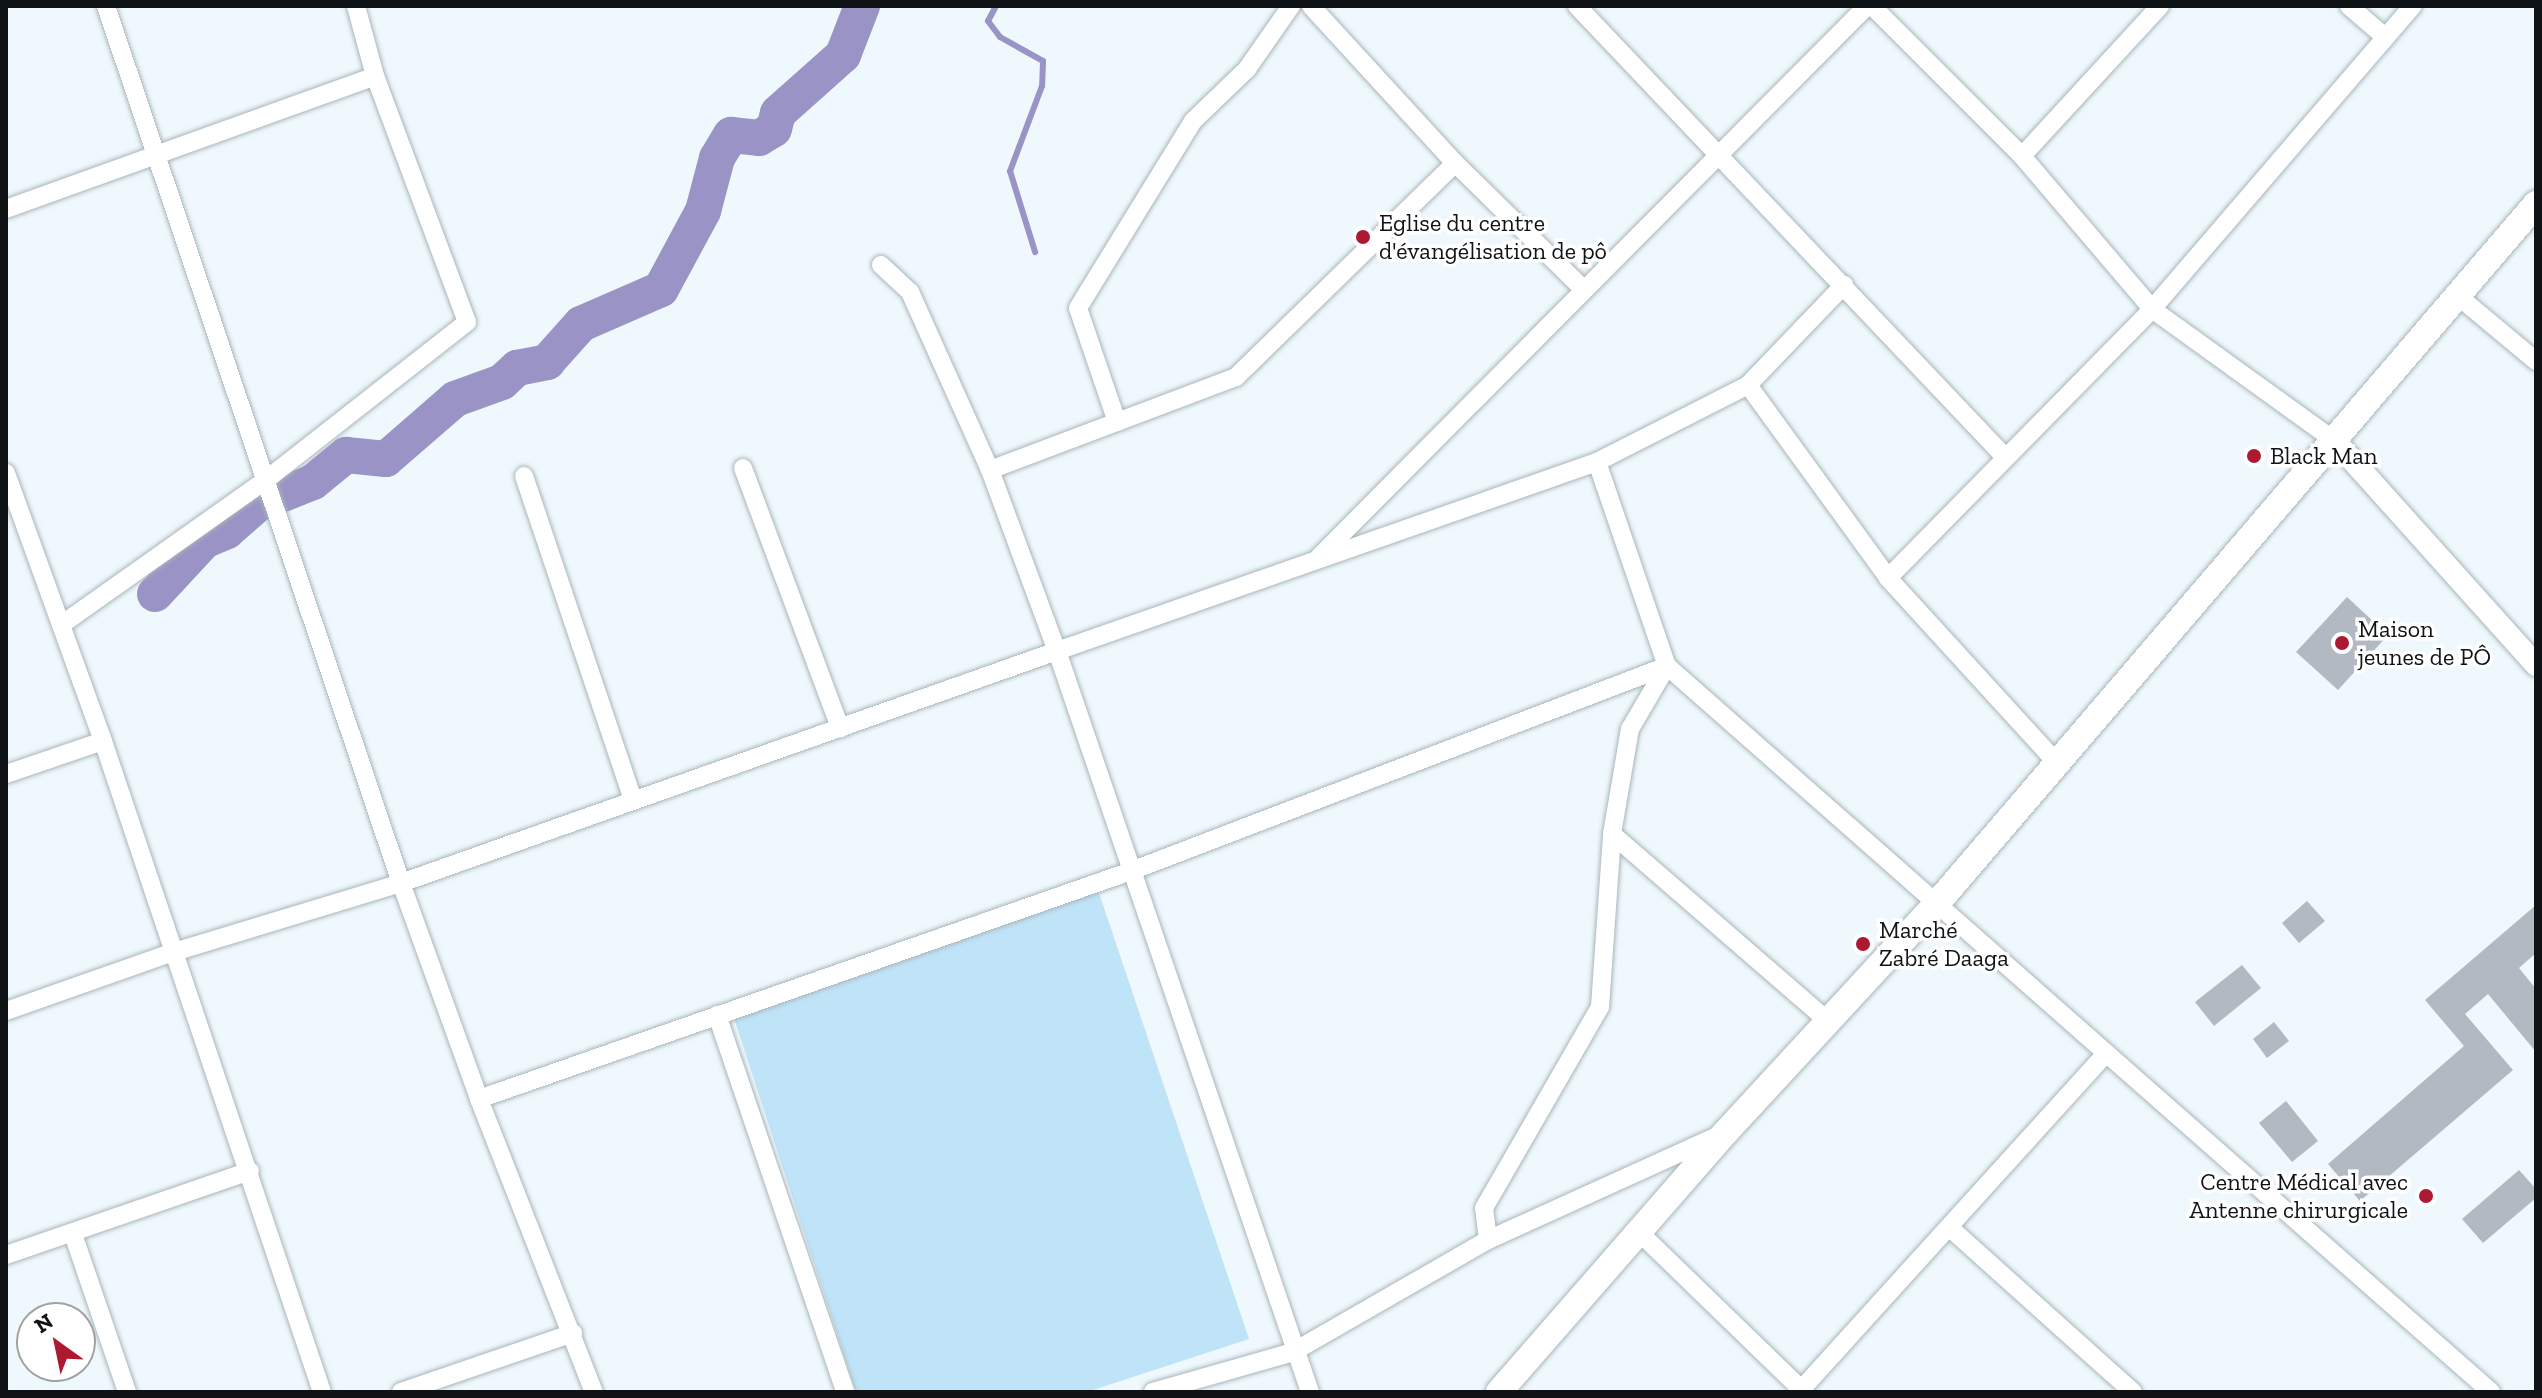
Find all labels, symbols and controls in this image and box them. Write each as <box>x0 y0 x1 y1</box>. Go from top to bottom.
place label: Eglise du centre d'évangélisation de pô <box>1379 209 1607 265</box>
marker: Eglise du centre d'évangélisation de pô <box>1354 228 1372 246</box>
place label: Black Man <box>2270 442 2378 470</box>
marker: Black Man <box>2245 447 2263 465</box>
place label: Maison jeunes de PÔ <box>2358 615 2491 671</box>
marker: Maison jeunes de PÔ <box>2333 634 2351 652</box>
place label: Marché Zabré Daaga <box>1879 916 2009 972</box>
marker: Marché Zabré Daaga <box>1854 935 1872 953</box>
place label: Centre Médical avec Antenne chirurgicale <box>2189 1168 2408 1224</box>
marker: Centre Médical avec Antenne chirurgicale <box>2415 1185 2437 1207</box>
north arrow <box>16 1302 96 1382</box>
text: N <box>29 1307 58 1339</box>

